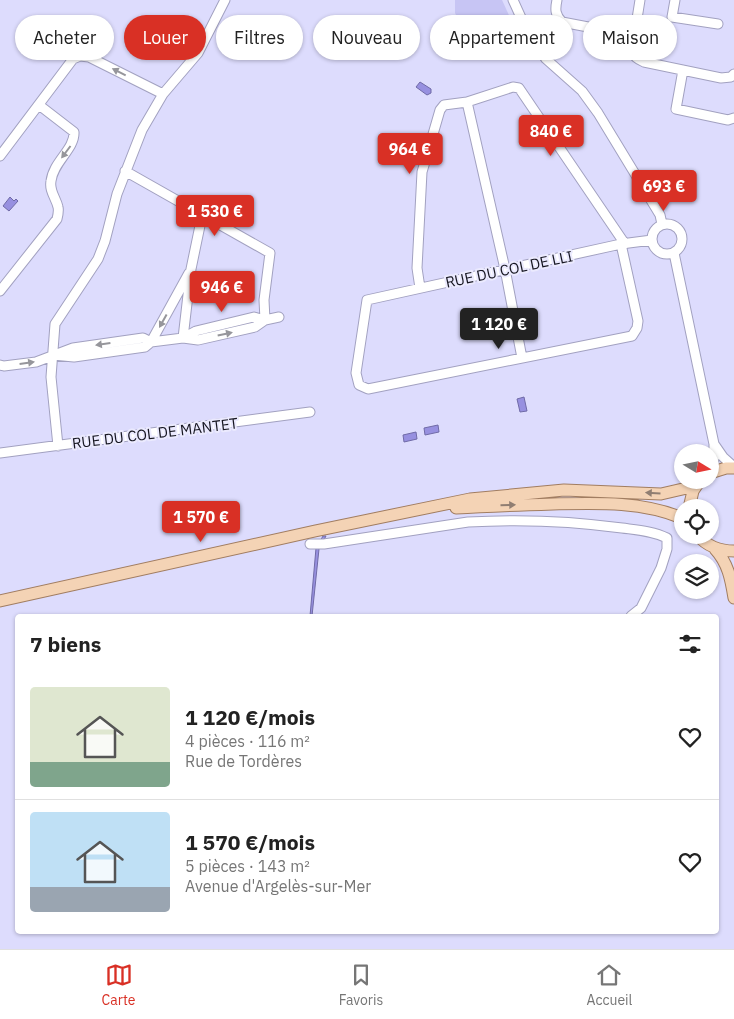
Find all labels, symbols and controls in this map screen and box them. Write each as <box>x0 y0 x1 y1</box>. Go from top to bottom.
chip: Acheter <box>15 15 114 60</box>
chip: Louer <box>124 15 206 60</box>
chip: Filtres <box>216 15 303 60</box>
chip: Nouveau <box>313 15 420 60</box>
chip: Appartement <box>430 15 573 60</box>
chip: Maison <box>583 15 677 60</box>
one-way arrow <box>112 68 126 76</box>
pin: 840 € <box>516 114 586 157</box>
text: 840 € <box>530 121 572 141</box>
pin: 964 € <box>375 132 445 175</box>
text: 964 € <box>389 139 431 159</box>
one-way arrow <box>61 145 71 159</box>
pin: 693 € <box>629 170 699 212</box>
text: 693 € <box>643 176 685 196</box>
pin: 1 530 € <box>169 194 261 237</box>
text: 1 530 € <box>187 201 243 221</box>
street label: RUE DU COL DE LLI <box>444 246 574 292</box>
pin: 946 € <box>187 270 257 313</box>
text: 946 € <box>201 277 243 297</box>
pin: 1 120 € <box>453 308 545 350</box>
one-way arrow <box>158 314 167 327</box>
text: 1 120 € <box>471 314 527 334</box>
one-way arrow <box>218 330 233 338</box>
one-way arrow <box>95 340 111 348</box>
one-way arrow <box>19 359 35 367</box>
street label: RUE DU COL DE MANTET <box>71 413 239 453</box>
north arrow <box>674 444 719 489</box>
map controls <box>674 444 719 599</box>
one-way arrow <box>645 489 661 497</box>
button: locate <box>674 499 719 544</box>
pin: 1 570 € <box>155 500 247 543</box>
one-way arrow <box>501 501 517 509</box>
text: 1 570 € <box>173 507 229 527</box>
button: layers <box>674 554 719 599</box>
text: 7 biens <box>30 630 101 658</box>
icon: filters <box>676 630 704 658</box>
text: 1 120 €/mois <box>185 703 315 731</box>
icon: home <box>70 707 130 767</box>
icon: heart <box>676 723 704 751</box>
text: 4 pièces · 116 m² <box>185 731 310 751</box>
text: Rue de Tordères <box>185 751 302 771</box>
text: 1 570 €/mois <box>185 828 315 856</box>
icon: home <box>70 832 130 892</box>
icon: heart <box>676 848 704 876</box>
text: 5 pièces · 143 m² <box>185 856 310 876</box>
text: Avenue d'Argelès-sur-Mer <box>185 876 371 896</box>
tab: Carte <box>102 961 135 1009</box>
tab: Favoris <box>339 961 383 1009</box>
tab: Accueil <box>586 961 632 1009</box>

